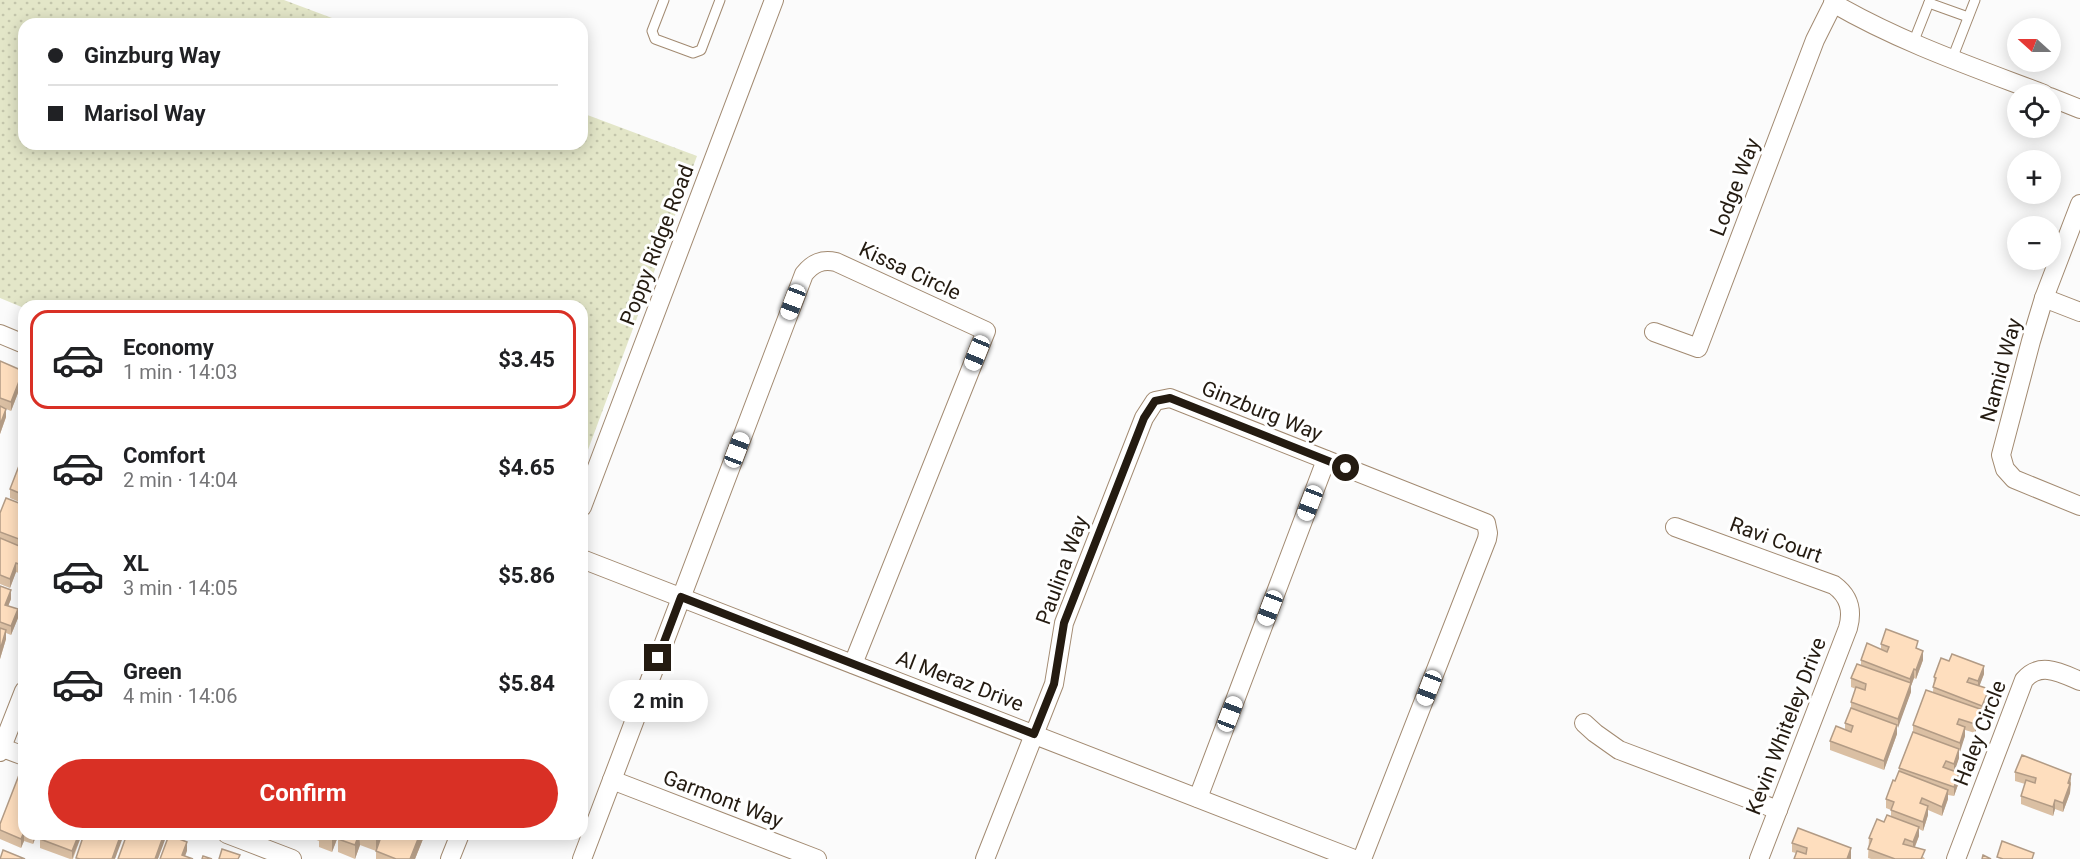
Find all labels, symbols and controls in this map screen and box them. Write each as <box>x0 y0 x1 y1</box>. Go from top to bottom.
north arrow <box>2007 18 2061 72</box>
map controls <box>2007 18 2061 270</box>
text: Ginzburg Way <box>84 43 221 68</box>
button: locate <box>2007 84 2061 138</box>
text: Marisol Way <box>84 101 206 126</box>
street label: Lodge Way <box>1705 135 1765 239</box>
button: + <box>2007 150 2061 204</box>
street label: Poppy Ridge Road <box>615 161 699 329</box>
button: − <box>2007 216 2061 270</box>
street label: Kissa Circle <box>855 237 965 305</box>
car <box>778 282 808 322</box>
street label: Namid Way <box>1976 315 2026 425</box>
icon: car <box>51 333 105 387</box>
car <box>962 333 992 373</box>
text: Economy <box>123 335 214 360</box>
text: $3.45 <box>498 347 555 372</box>
text: 1 min · 14:03 <box>123 360 238 384</box>
street label: Ginzburg Way <box>1198 376 1326 446</box>
car <box>722 430 752 470</box>
icon: car <box>51 441 105 495</box>
text: Comfort <box>123 443 205 468</box>
route start <box>1332 454 1359 481</box>
text: $4.65 <box>498 455 555 480</box>
text: 2 min · 14:04 <box>123 468 238 492</box>
car <box>1295 483 1325 523</box>
street label: Paulina Way <box>1031 512 1093 628</box>
street label: Ravi Court <box>1727 512 1826 568</box>
icon: car <box>51 549 105 603</box>
text: XL <box>123 551 149 576</box>
text: $5.86 <box>498 563 555 588</box>
text: 3 min · 14:05 <box>123 576 238 600</box>
car <box>1255 588 1285 628</box>
street label: Kevin Whiteley Drive <box>1741 634 1831 818</box>
route end <box>644 644 671 671</box>
street label: Al Meraz Drive <box>893 646 1027 716</box>
icon: car <box>51 657 105 711</box>
text: Green <box>123 659 182 684</box>
car <box>1414 668 1444 708</box>
text: $5.84 <box>498 671 555 696</box>
street label: Haley Circle <box>1949 677 2011 789</box>
callout: 2 min <box>608 679 708 721</box>
text: 4 min · 14:06 <box>123 684 238 708</box>
text: 2 min <box>633 689 684 713</box>
car <box>1215 694 1245 734</box>
button: Confirm <box>48 759 558 828</box>
street label: Garmont Way <box>660 765 786 833</box>

